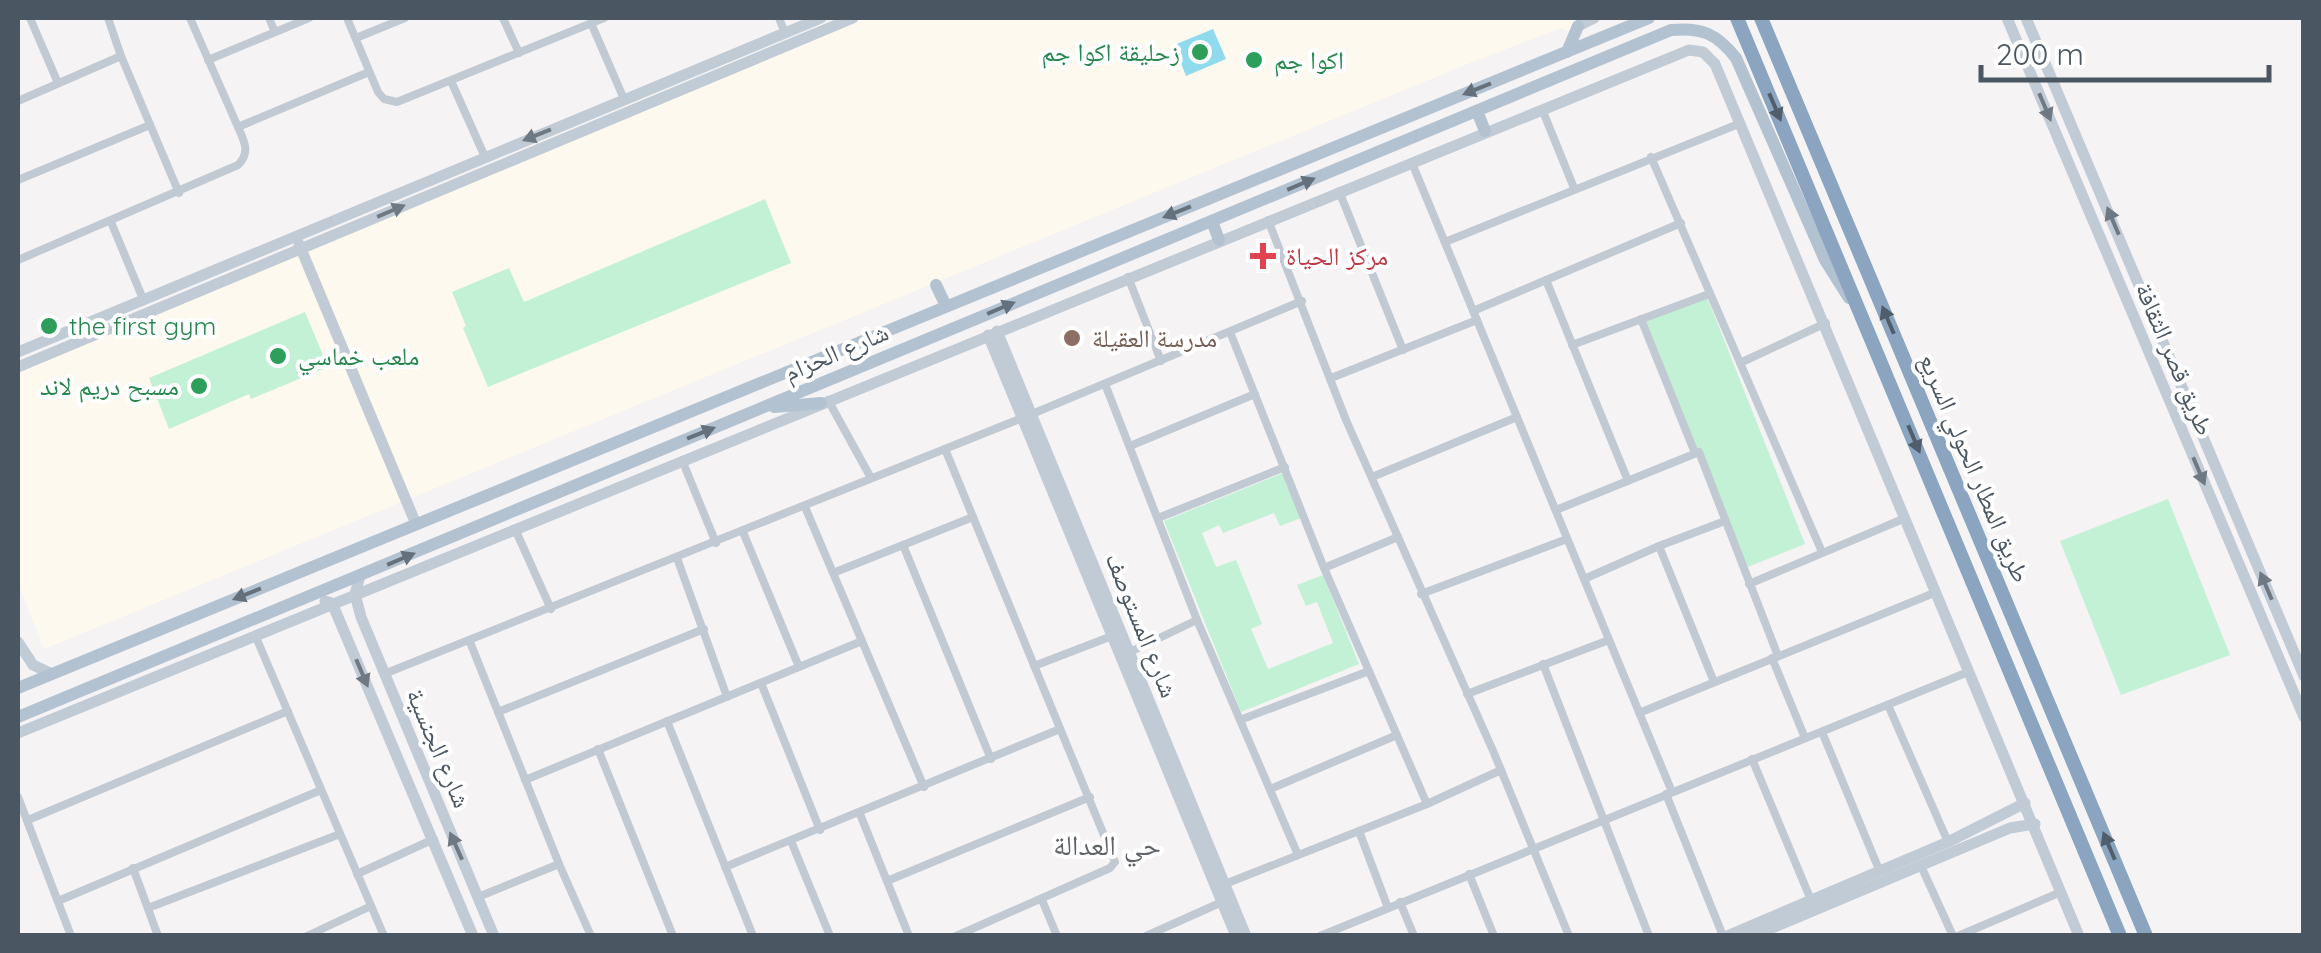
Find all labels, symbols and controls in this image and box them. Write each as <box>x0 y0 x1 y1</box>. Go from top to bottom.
scale bar <box>1981 20 2268 82</box>
text: 200 m <box>1996 35 2084 73</box>
place label: زحليقة اكوا جم <box>1042 36 1180 69</box>
marker: زحليقة اكوا جم <box>1189 41 1211 63</box>
place label: اكوا جم <box>1274 44 1344 77</box>
marker: اكوا جم <box>1243 49 1265 71</box>
one-way arrow <box>1462 81 1492 97</box>
one-way arrow <box>1767 92 1783 122</box>
one-way arrow <box>2037 93 2053 122</box>
one-way arrow <box>522 127 552 143</box>
one-way arrow <box>1286 175 1316 191</box>
one-way arrow <box>376 202 406 218</box>
one-way arrow <box>1162 204 1191 220</box>
one-way arrow <box>2105 207 2121 236</box>
place label: مركز الحياة <box>1286 240 1388 271</box>
marker: مركز الحياة <box>1250 243 1276 269</box>
street label: طريق قصر الثقافة <box>2128 278 2222 440</box>
one-way arrow <box>986 300 1016 316</box>
one-way arrow <box>1880 305 1896 335</box>
place label: the first gym <box>69 310 216 341</box>
marker: the first gym <box>38 315 60 337</box>
street label: شارع الحزام <box>779 316 894 389</box>
place label: مدرسة العقيلة <box>1092 322 1217 353</box>
marker: مدرسة العقيلة <box>1061 327 1083 349</box>
place label: ملعب خماسي <box>298 340 419 376</box>
marker: ملعب خماسي <box>267 345 289 367</box>
street label: طريق المطار الحولي السريع <box>1908 349 2038 589</box>
place label: مسبح دريم لاند <box>40 370 179 403</box>
marker: مسبح دريم لاند <box>188 375 210 397</box>
one-way arrow <box>686 424 716 440</box>
one-way arrow <box>1906 425 1922 454</box>
one-way arrow <box>2191 456 2207 486</box>
street label: شارع المستوصف <box>1098 548 1186 702</box>
one-way arrow <box>386 550 416 566</box>
one-way arrow <box>2257 571 2273 601</box>
one-way arrow <box>232 586 262 602</box>
one-way arrow <box>354 658 370 688</box>
street label: شارع الجنسية <box>400 684 478 812</box>
district label: حي العدالة <box>1053 827 1161 868</box>
one-way arrow <box>448 831 464 861</box>
one-way arrow <box>2101 831 2117 860</box>

